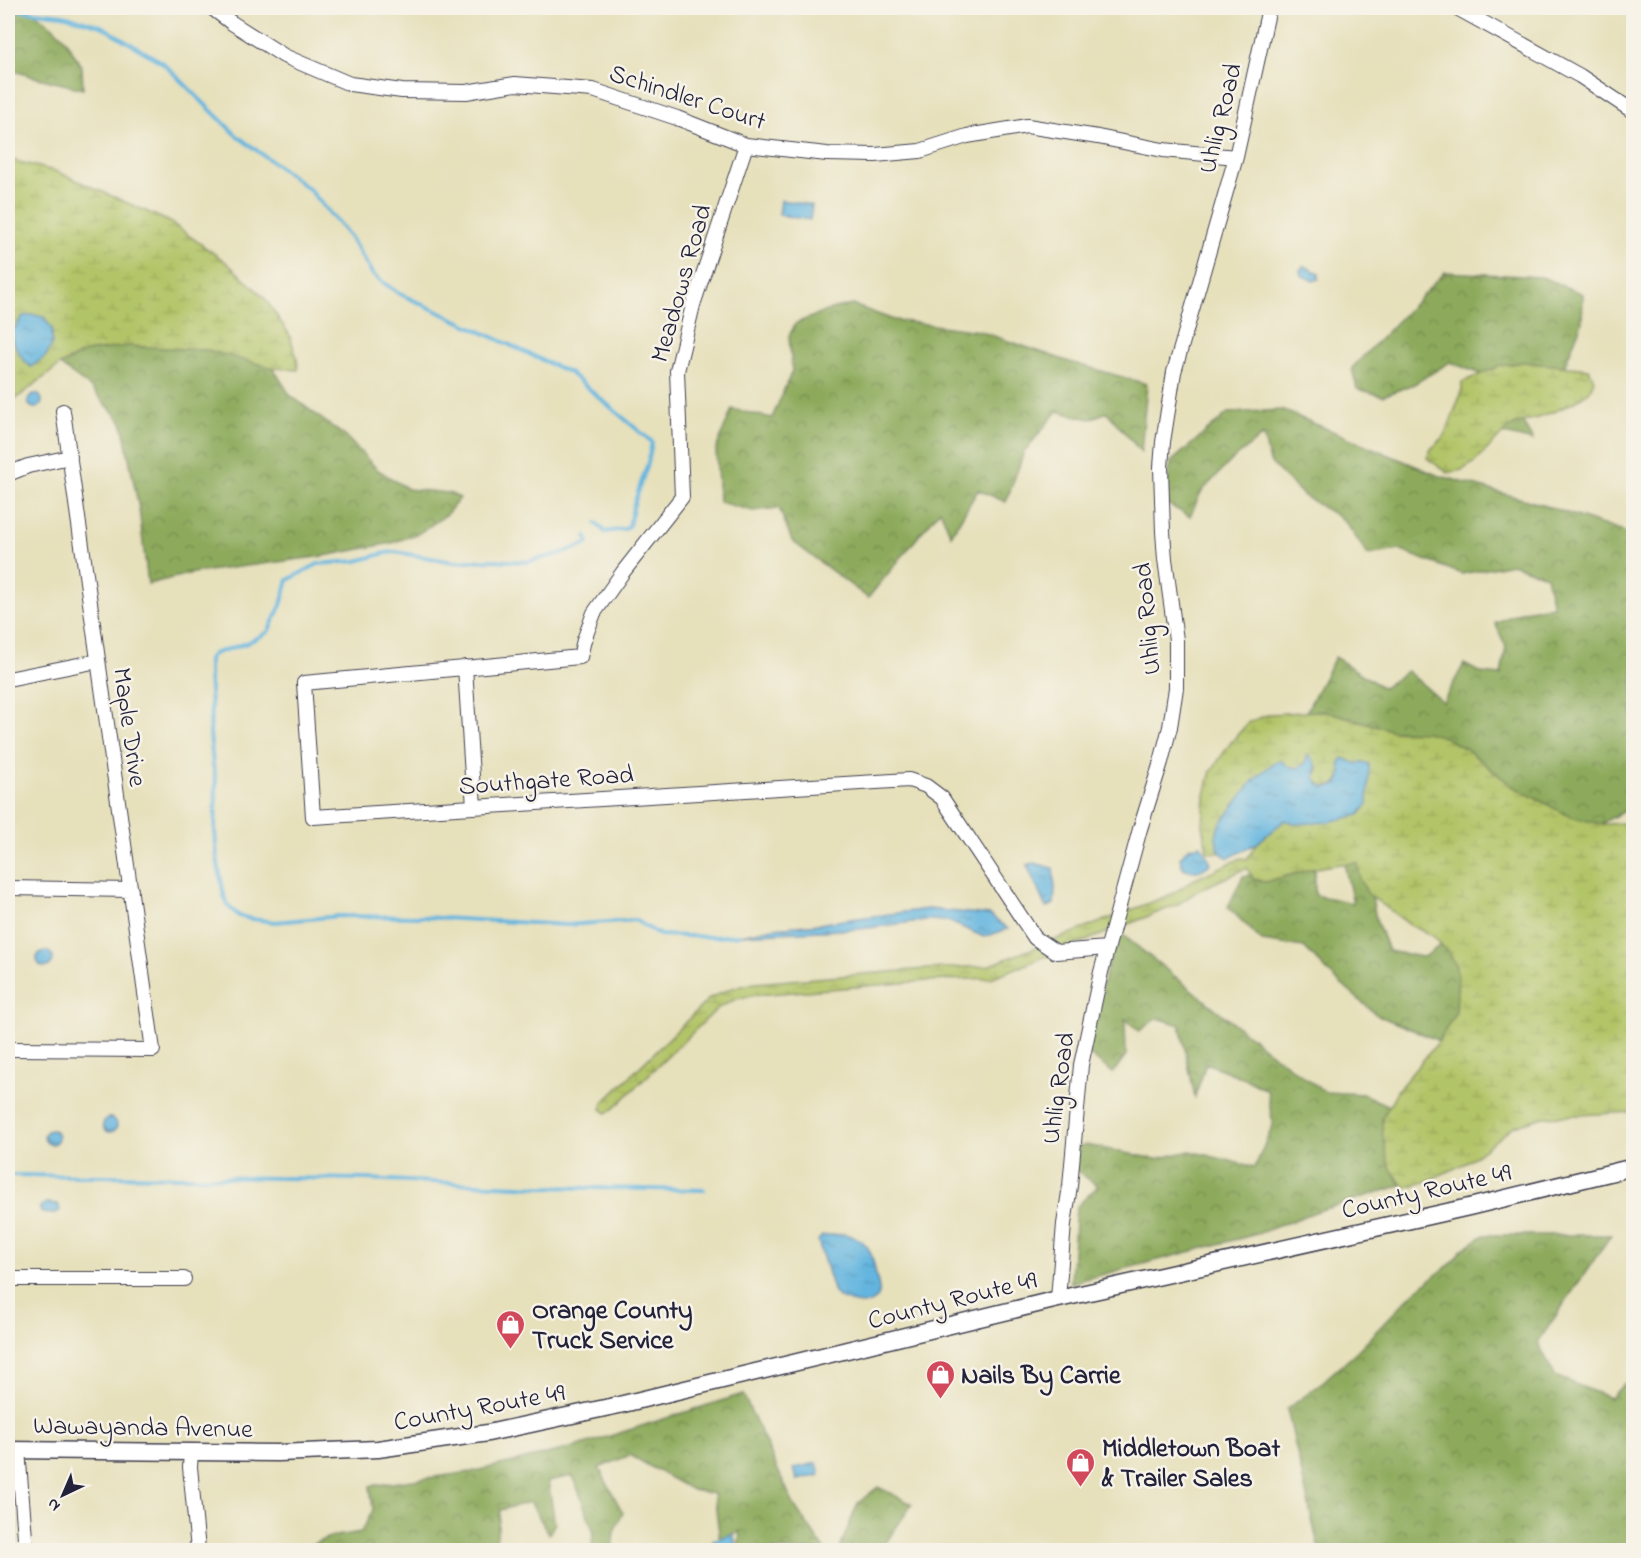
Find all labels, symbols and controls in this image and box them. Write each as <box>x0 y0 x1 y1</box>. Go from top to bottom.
street label: Schindler Court <box>604 56 771 142</box>
street label: Uhlig Road <box>1190 59 1254 178</box>
street label: Meadows Road <box>642 200 724 367</box>
street label: Uhlig Road <box>1125 561 1173 676</box>
street label: Maple Drive <box>101 665 155 790</box>
street label: Southgate Road <box>457 757 635 807</box>
street label: Uhlig Road <box>1033 1030 1087 1147</box>
street label: County Route 49 <box>1338 1155 1516 1231</box>
street label: County Route 49 <box>864 1262 1042 1341</box>
place label: Orange County Truck Service <box>532 1293 692 1361</box>
shop icon: Orange County Truck Service <box>495 1308 527 1350</box>
shop icon: Nails By Carrie <box>924 1358 956 1400</box>
place label: Nails By Carrie <box>961 1358 1122 1396</box>
street label: County Route 49 <box>391 1375 568 1443</box>
street label: Wawayanda Avenue <box>33 1408 253 1450</box>
place label: Middletown Boat & Trailer Sales <box>1101 1431 1280 1499</box>
shop icon: Middletown Boat & Trailer Sales <box>1065 1446 1097 1488</box>
north arrow <box>33 1465 93 1525</box>
text: N <box>42 1492 66 1517</box>

